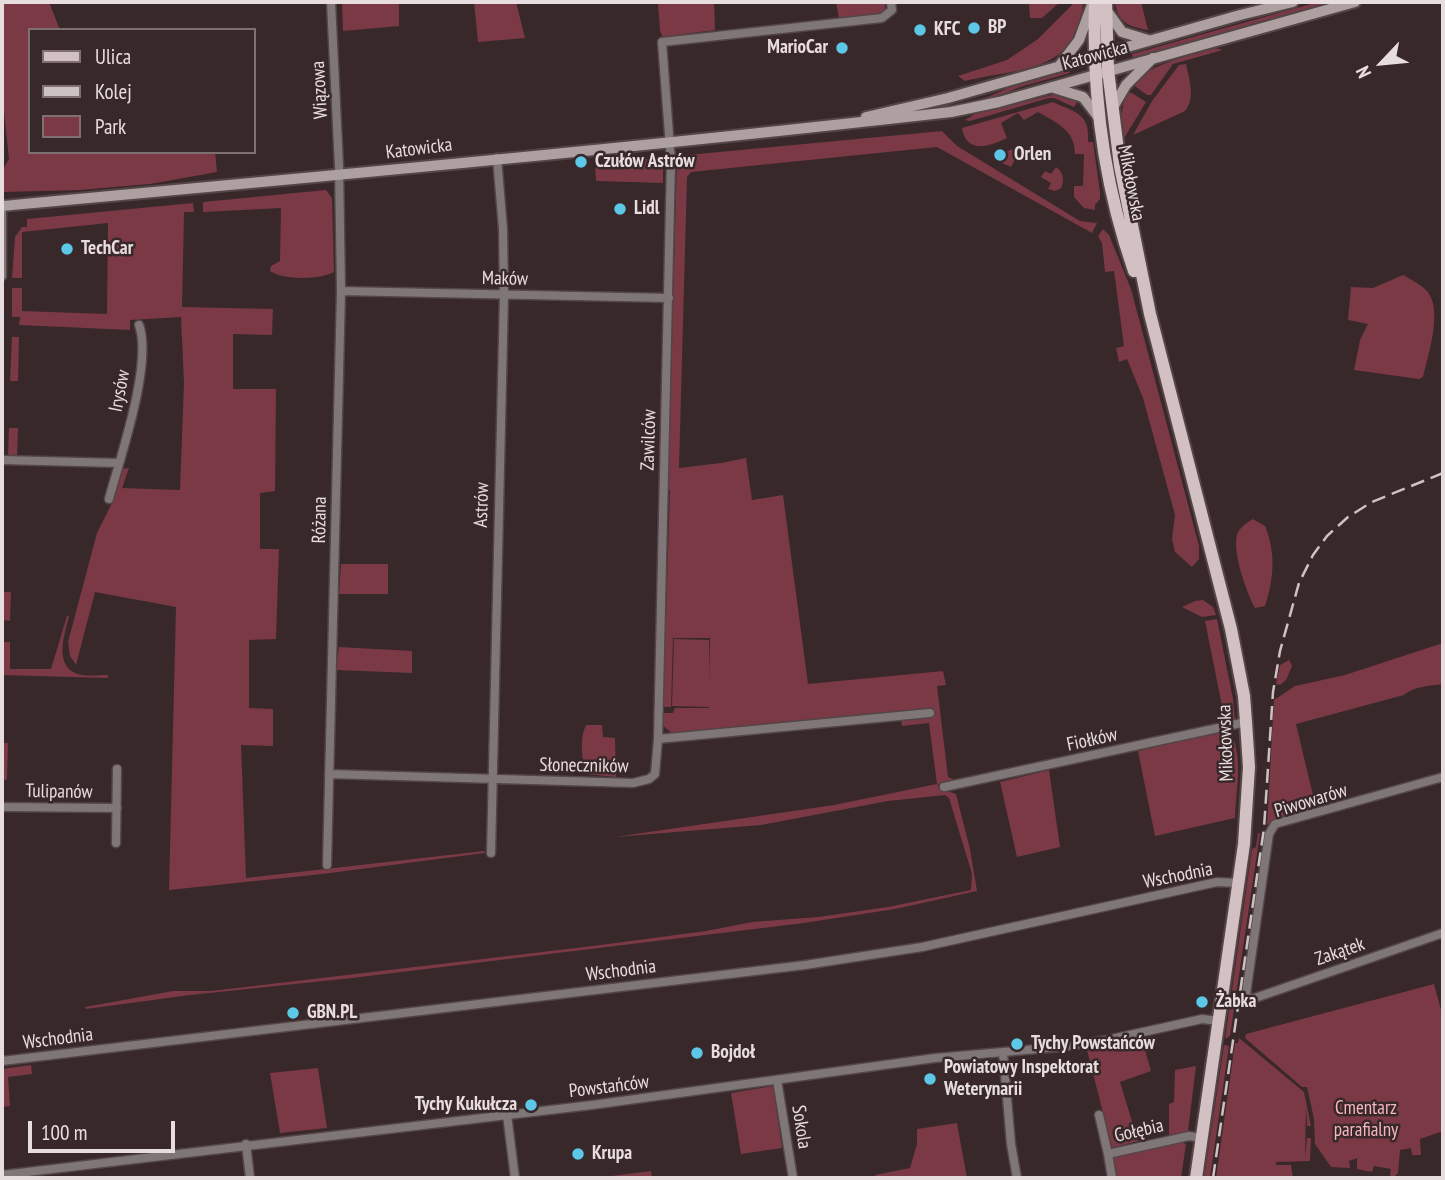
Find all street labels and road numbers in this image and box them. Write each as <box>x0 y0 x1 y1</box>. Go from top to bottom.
street label: Katowicka <box>1060 36 1130 76</box>
street label: Wiązowa <box>307 60 333 120</box>
street label: Katowicka <box>384 134 454 164</box>
street label: Mikołowska <box>1112 143 1150 223</box>
street label: Maków <box>482 267 528 291</box>
street label: Irysów <box>105 368 135 414</box>
street label: Zawilców <box>637 409 661 471</box>
street label: Astrów <box>470 482 494 528</box>
street label: Różana <box>308 496 332 544</box>
street label: Mikołowska <box>1213 704 1239 782</box>
street label: Fiołków <box>1065 724 1119 756</box>
street label: Słoneczników <box>539 754 629 778</box>
street label: Piwowarów <box>1272 779 1350 823</box>
street label: Tulipanów <box>25 780 93 804</box>
street label: Wschodnia <box>1141 858 1215 894</box>
street label: Zakątek <box>1312 933 1368 971</box>
street label: Wschodnia <box>585 955 657 987</box>
street label: Wschodnia <box>22 1023 94 1055</box>
street label: Powstańców <box>568 1071 650 1103</box>
street label: Sokola <box>786 1104 816 1150</box>
street label: Gołębia <box>1112 1114 1166 1148</box>

